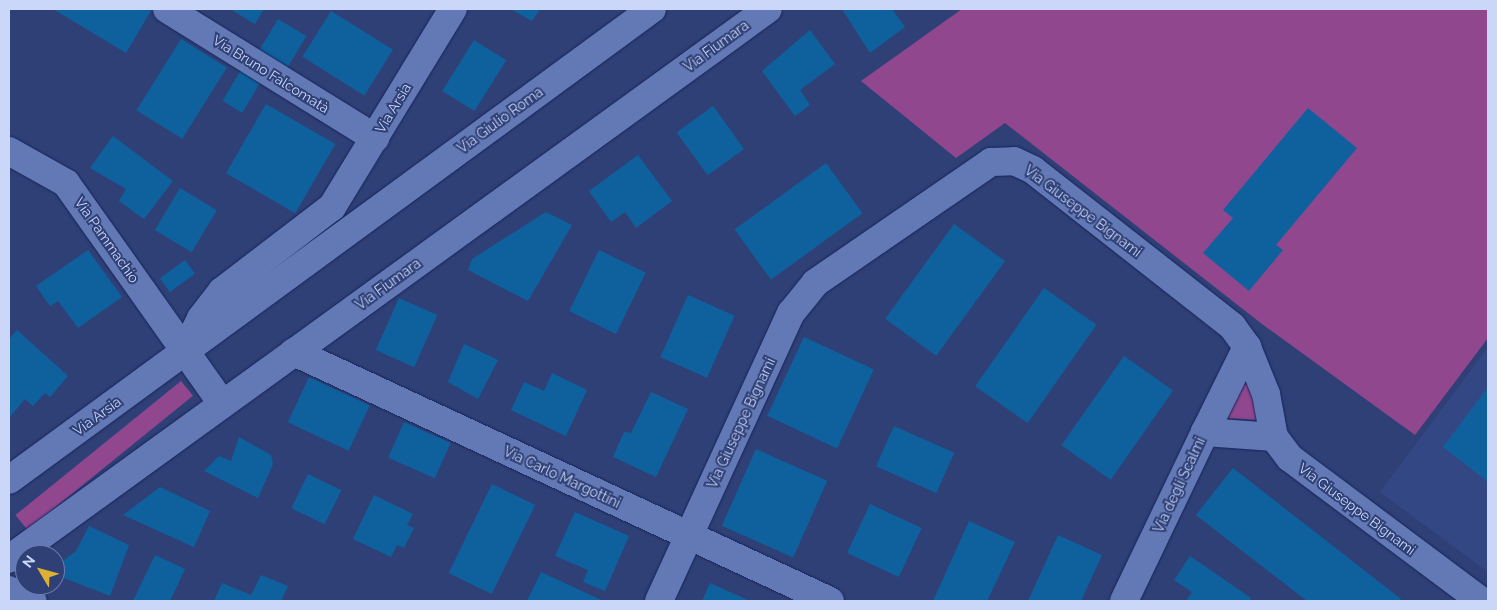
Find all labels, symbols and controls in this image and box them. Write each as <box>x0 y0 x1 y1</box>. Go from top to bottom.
street label: Via Fiumara <box>680 17 752 75</box>
street label: Via Bruno Falcomatà <box>210 31 332 117</box>
street label: Via Arsia <box>371 80 415 136</box>
street label: Via Giulio Roma <box>454 83 546 157</box>
street label: Via Giuseppe Bignami <box>1021 162 1145 260</box>
street label: Via Pammachio <box>71 194 143 286</box>
street label: Via Fiumara <box>352 255 424 313</box>
street label: Via Giuseppe Bignami <box>703 355 779 491</box>
street label: Via Arsia <box>70 393 124 439</box>
street label: Via degli Scalmi <box>1150 435 1208 535</box>
street label: Via Carlo Margottini <box>501 443 623 511</box>
street label: Via Giuseppe Bignami <box>1295 460 1419 558</box>
north arrow <box>15 545 65 595</box>
text: N <box>19 552 38 571</box>

